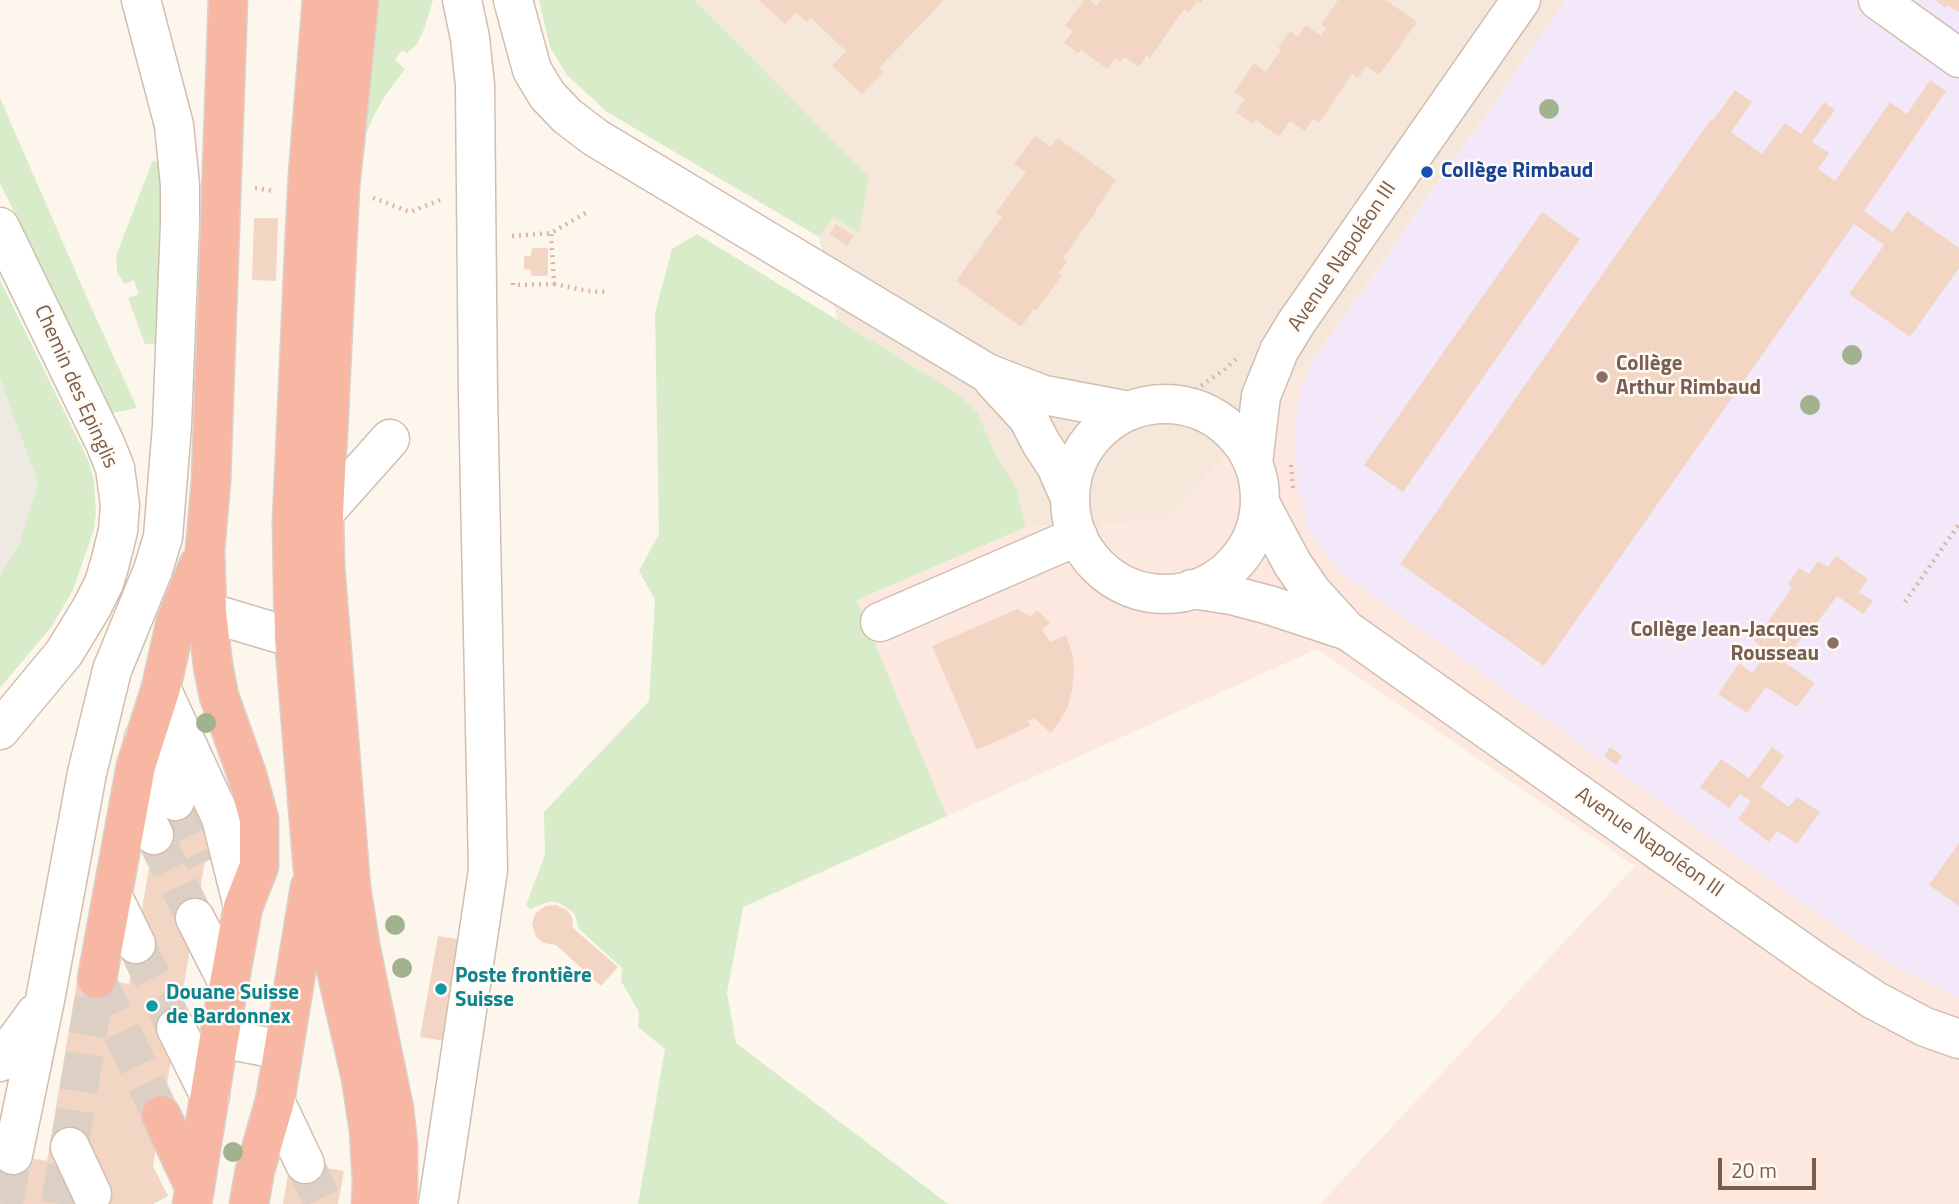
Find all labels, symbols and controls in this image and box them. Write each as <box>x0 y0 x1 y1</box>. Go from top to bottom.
place label: Collège Rimbaud <box>1441 159 1593 185</box>
marker: Collège Rimbaud <box>1419 164 1435 180</box>
street label: Avenue Napoléon III <box>1284 177 1402 337</box>
street label: Chemin des Epinglis <box>28 301 122 473</box>
place label: Collège Arthur Rimbaud <box>1616 352 1761 402</box>
marker: Collège Arthur Rimbaud <box>1594 369 1610 385</box>
place label: Collège Jean-Jacques Rousseau <box>1630 618 1819 668</box>
marker: Collège Jean-Jacques Rousseau <box>1825 635 1841 651</box>
street label: Avenue Napoléon III <box>1570 782 1728 904</box>
place label: Poste frontière Suisse <box>455 964 592 1014</box>
place label: Douane Suisse de Bardonnex <box>166 981 299 1031</box>
marker: Poste frontière Suisse <box>433 981 449 997</box>
marker: Douane Suisse de Bardonnex <box>144 998 160 1014</box>
scale bar <box>1721 1144 1819 1188</box>
text: 20 m <box>1731 1154 1777 1186</box>

